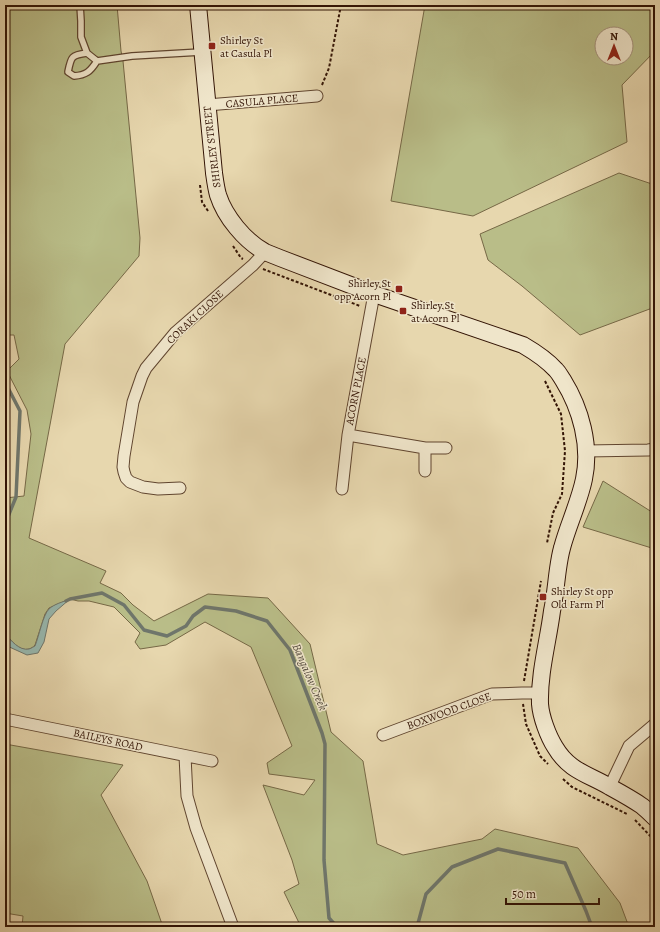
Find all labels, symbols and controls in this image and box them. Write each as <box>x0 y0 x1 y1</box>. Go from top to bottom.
north arrow <box>594 26 634 66</box>
text: N <box>610 29 618 44</box>
place label: Shirley St at Casula Pl <box>220 33 272 61</box>
marker: Shirley St at Casula Pl <box>207 41 217 51</box>
street label: CASULA PLACE <box>225 90 299 112</box>
street label: SHIRLEY STREET <box>200 105 224 189</box>
place label: Shirley St opp Acorn Pl <box>334 276 391 304</box>
marker: Shirley St opp Acorn Pl <box>394 284 404 294</box>
street label: CORAKI CLOSE <box>163 287 227 347</box>
place label: Shirley St at Acorn Pl <box>411 298 460 326</box>
marker: Shirley St at Acorn Pl <box>398 306 408 316</box>
street label: ACORN PLACE <box>342 356 370 427</box>
place label: Shirley St opp Old Farm Pl <box>551 584 614 612</box>
marker: Shirley St opp Old Farm Pl <box>538 592 548 602</box>
water label: Bangalow Creek <box>289 641 332 714</box>
street label: BOXWOOD CLOSE <box>405 689 493 733</box>
street label: BAILEYS ROAD <box>72 725 144 755</box>
scale bar <box>506 880 599 906</box>
text: 50 m <box>512 886 536 902</box>

